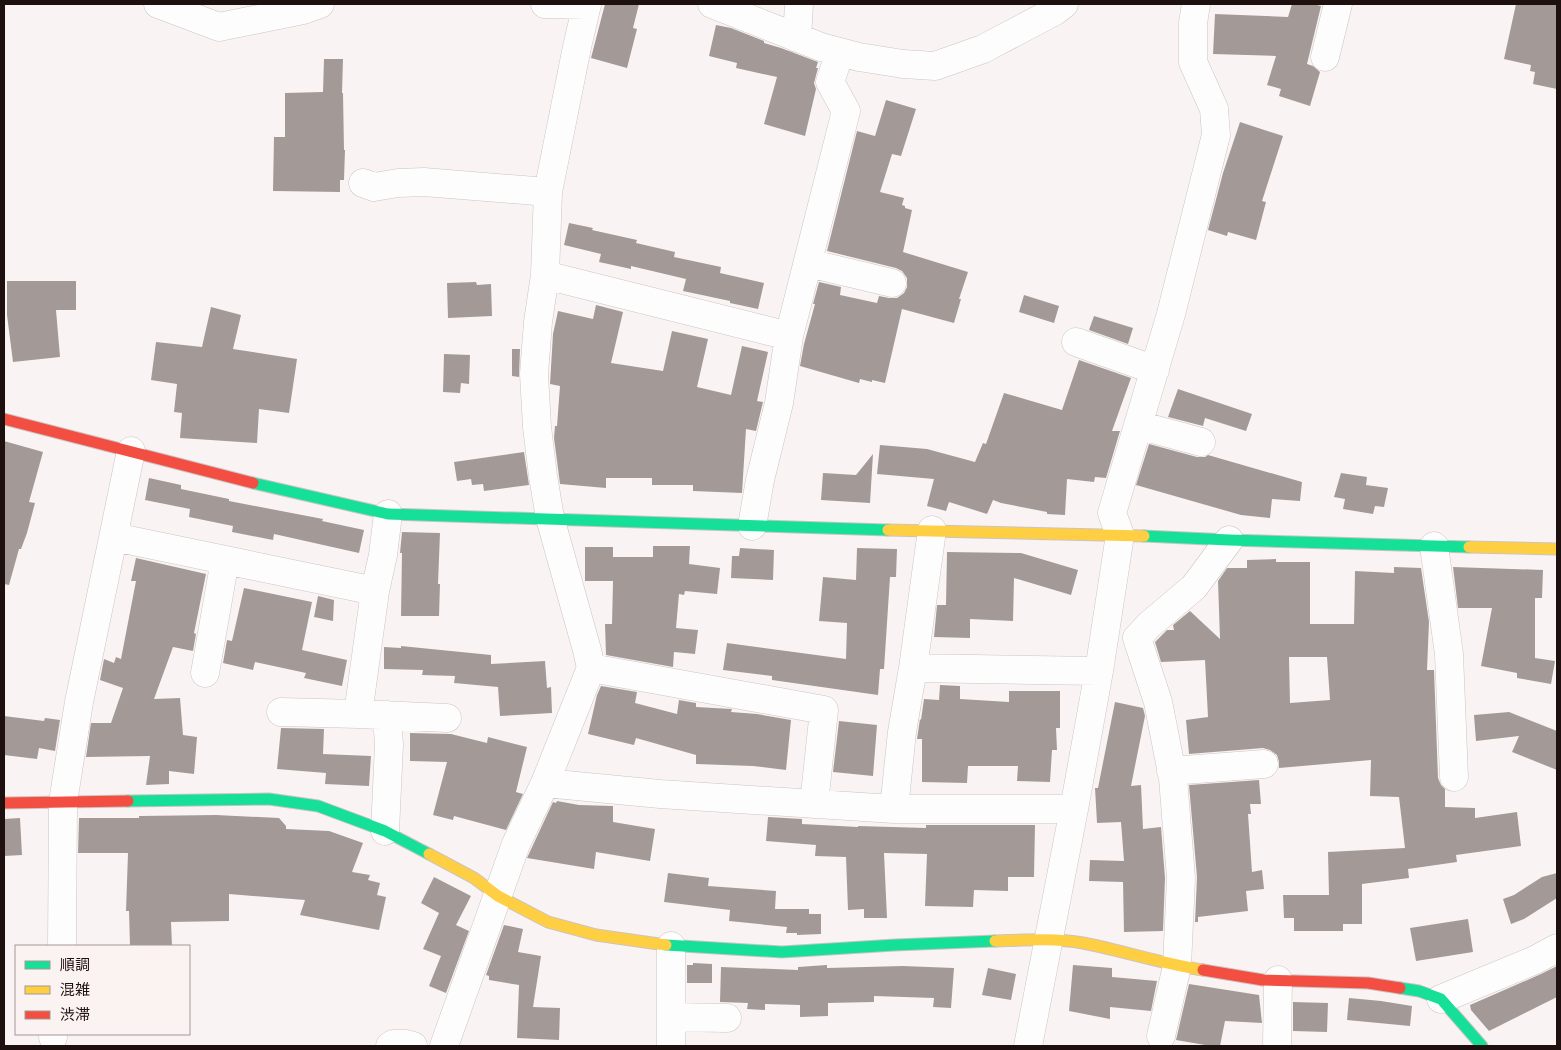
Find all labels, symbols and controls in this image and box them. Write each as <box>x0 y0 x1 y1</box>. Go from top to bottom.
legend <box>15 945 190 1035</box>
text: 順調 <box>60 956 90 973</box>
text: 混雑 <box>60 981 90 998</box>
text: 渋滞 <box>60 1006 90 1023</box>

